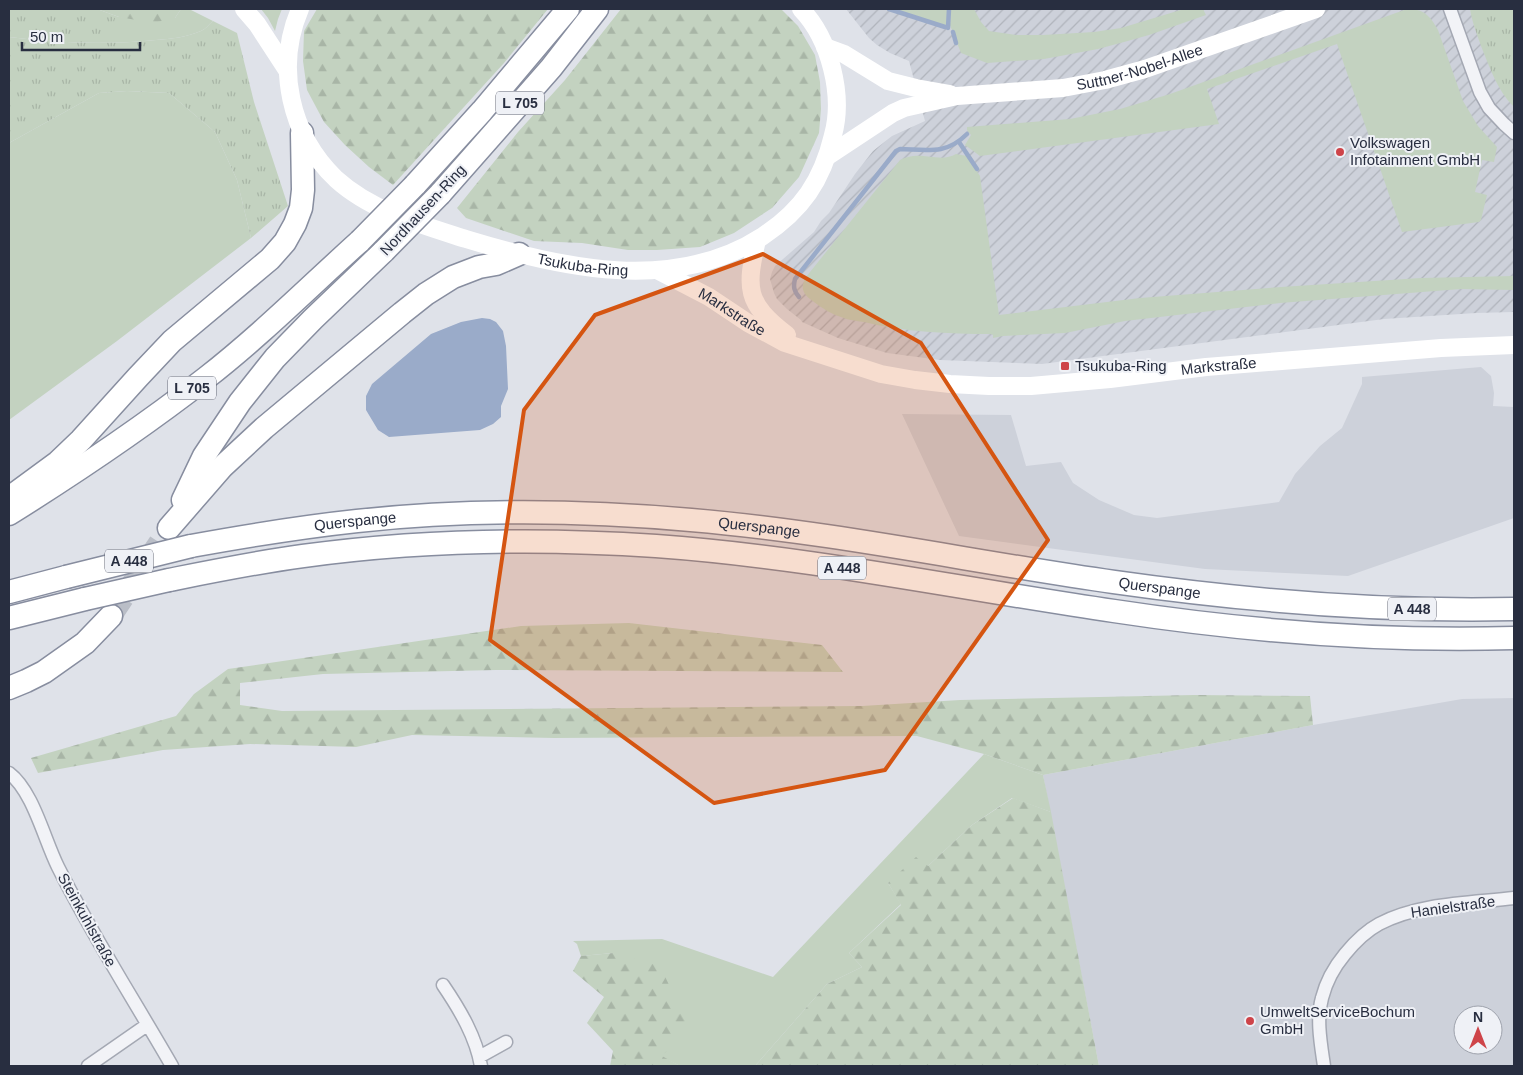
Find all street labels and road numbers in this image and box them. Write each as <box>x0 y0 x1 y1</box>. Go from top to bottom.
street label: Suttner-Nobel-Allee <box>1075 40 1205 93</box>
road number: L 705 <box>496 92 544 115</box>
street label: Nordhausen-Ring <box>376 161 469 258</box>
street label: Tsukuba-Ring <box>536 250 629 279</box>
street label: Markstraße <box>696 284 769 339</box>
street label: Markstraße <box>1180 354 1257 378</box>
road number: L 705 <box>168 376 216 399</box>
street label: Querspange <box>313 508 397 534</box>
street label: Querspange <box>717 514 801 540</box>
road number: A 448 <box>105 550 153 572</box>
road number: A 448 <box>818 556 866 580</box>
street label: Querspange <box>1118 574 1202 601</box>
road number: A 448 <box>1388 598 1436 620</box>
street label: Steinkuhlstraße <box>55 870 120 969</box>
street label: Hanielstraße <box>1410 892 1496 921</box>

